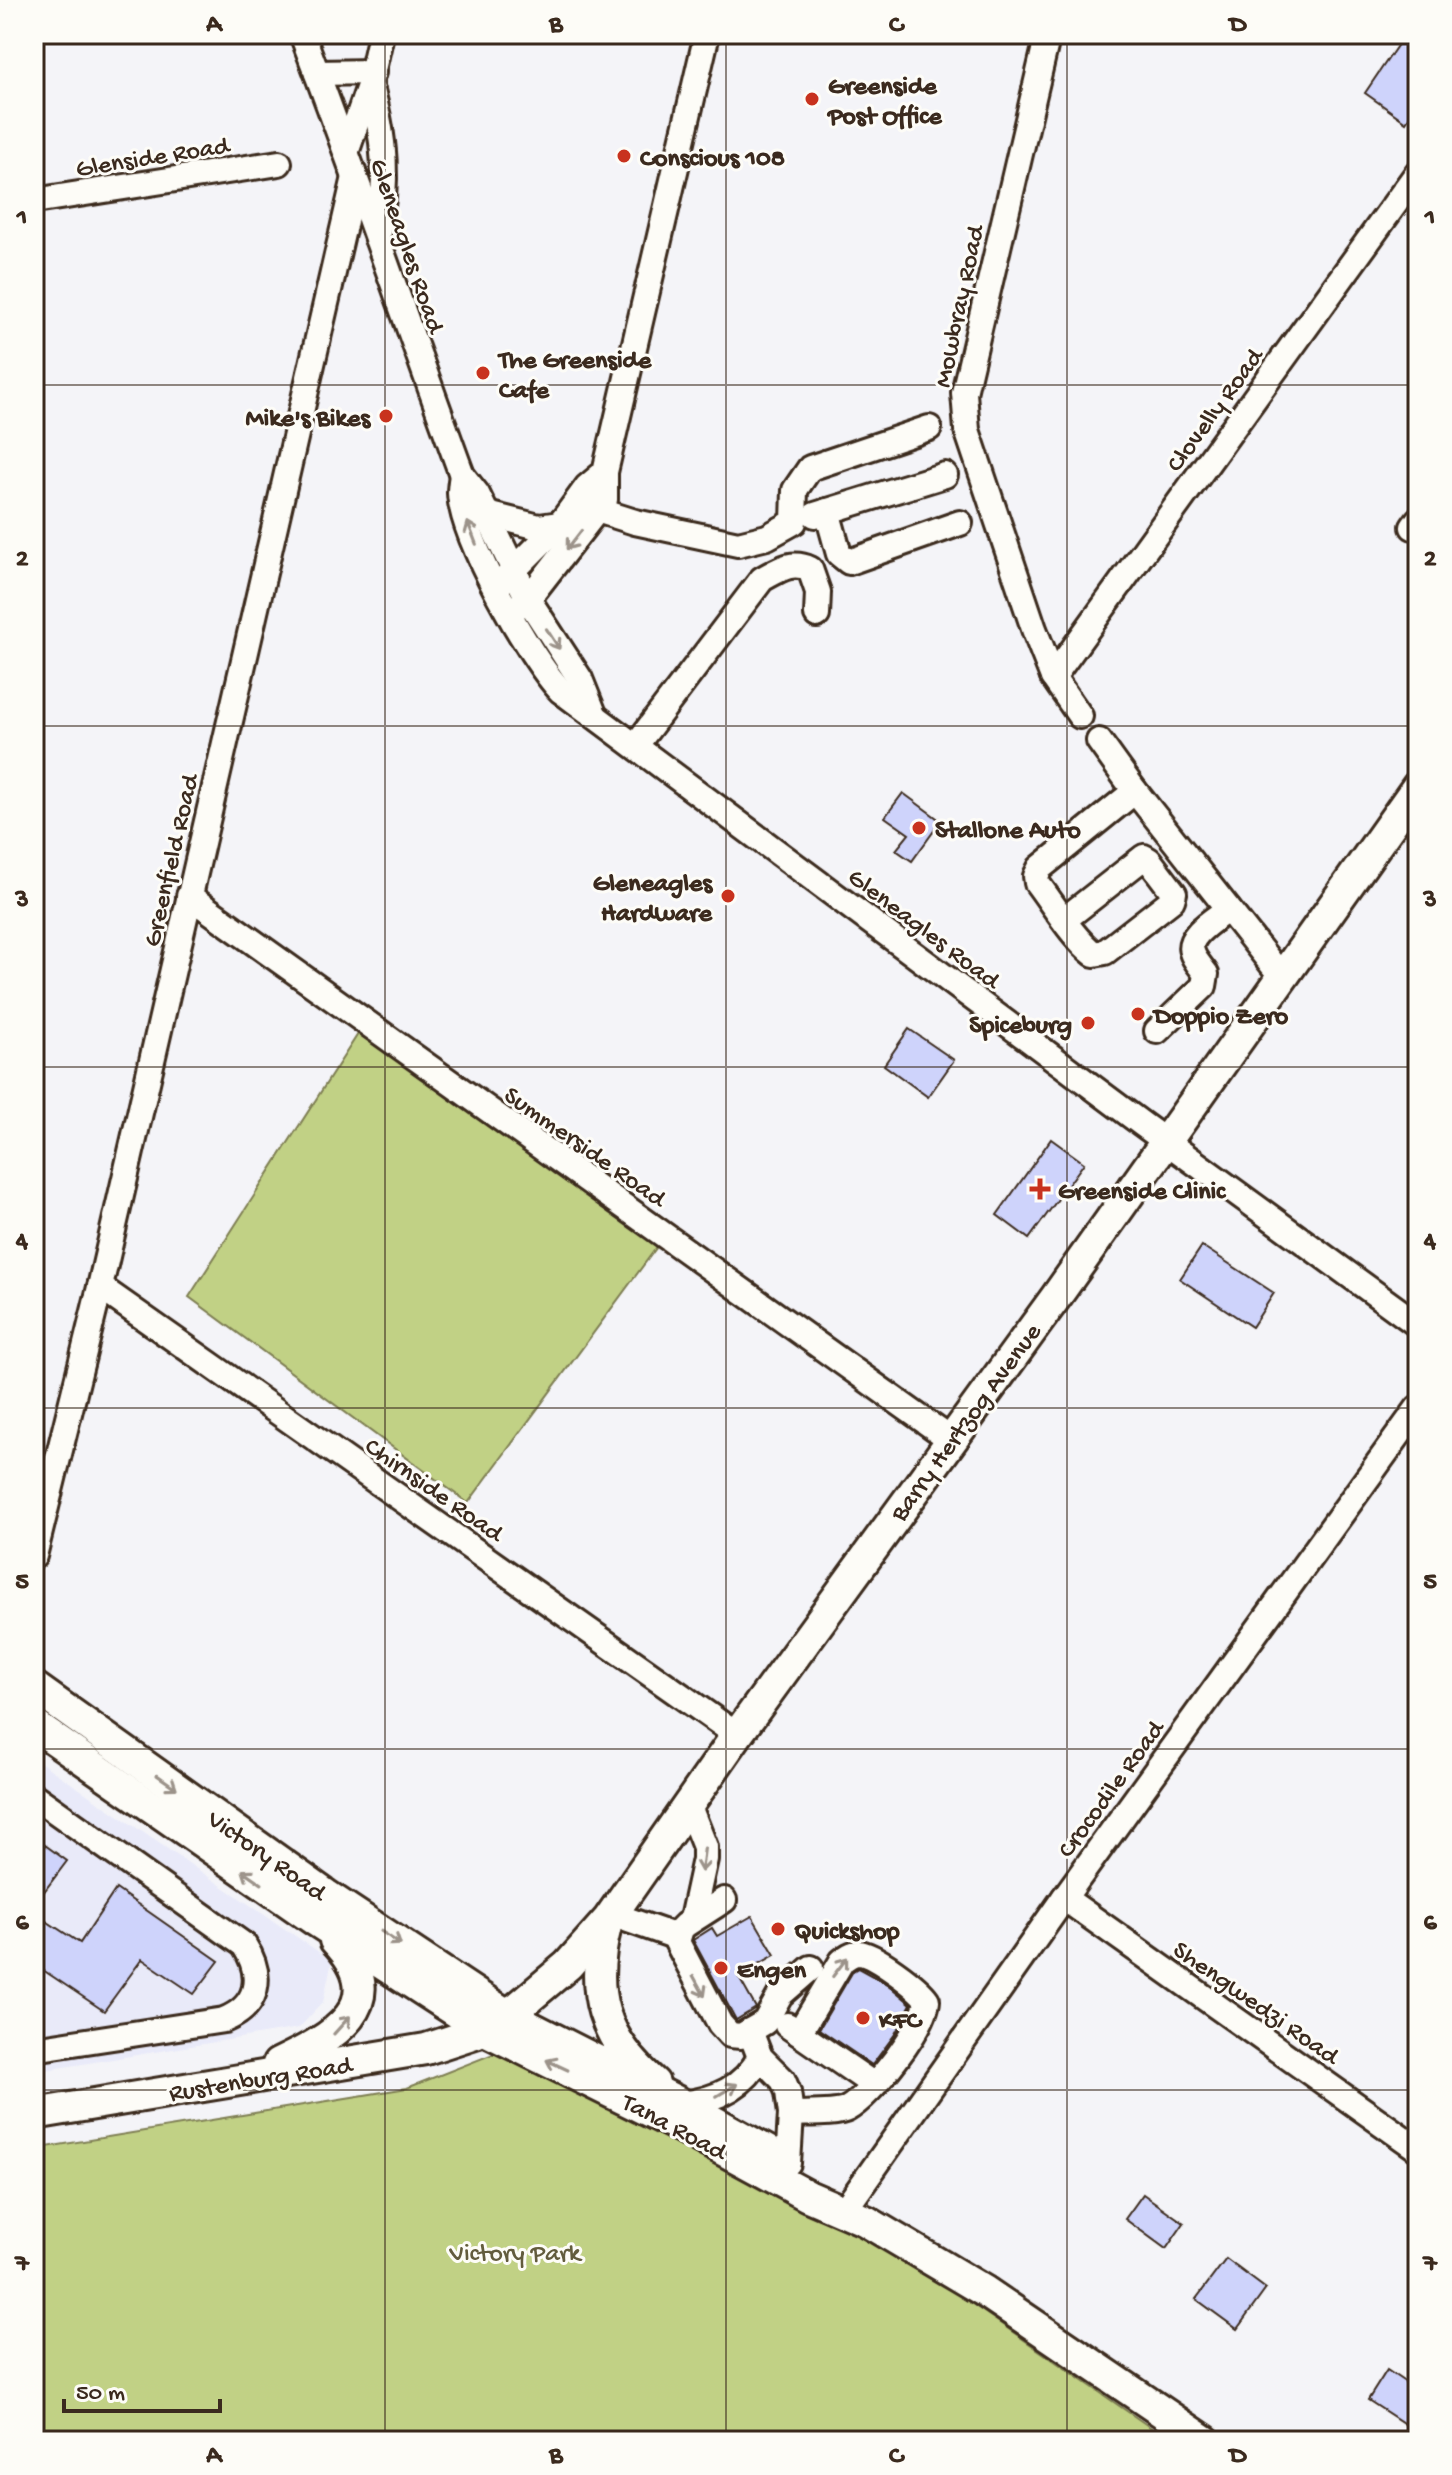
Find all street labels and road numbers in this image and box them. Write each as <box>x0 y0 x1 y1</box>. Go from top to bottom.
street label: Glenside Road <box>74 132 233 187</box>
street label: Gleneagles Road <box>360 155 450 339</box>
street label: Mowbray Road <box>929 221 994 391</box>
street label: Clovelly Road <box>1161 342 1273 480</box>
street label: Greenfield Road <box>139 770 209 950</box>
street label: Gleneagles Road <box>840 863 1006 999</box>
street label: Summerside Road <box>496 1081 672 1217</box>
street label: Barry Hertzog Avenue <box>885 1318 1050 1530</box>
street label: Chirnside Road <box>357 1433 509 1552</box>
street label: Crocodile Road <box>1052 1715 1174 1865</box>
street label: Victory Road <box>199 1805 332 1911</box>
street label: Shengwedzi Road <box>1165 1936 1345 2074</box>
street label: Rustenburg Road <box>167 2051 356 2111</box>
street label: Tana Road <box>613 2088 732 2170</box>

